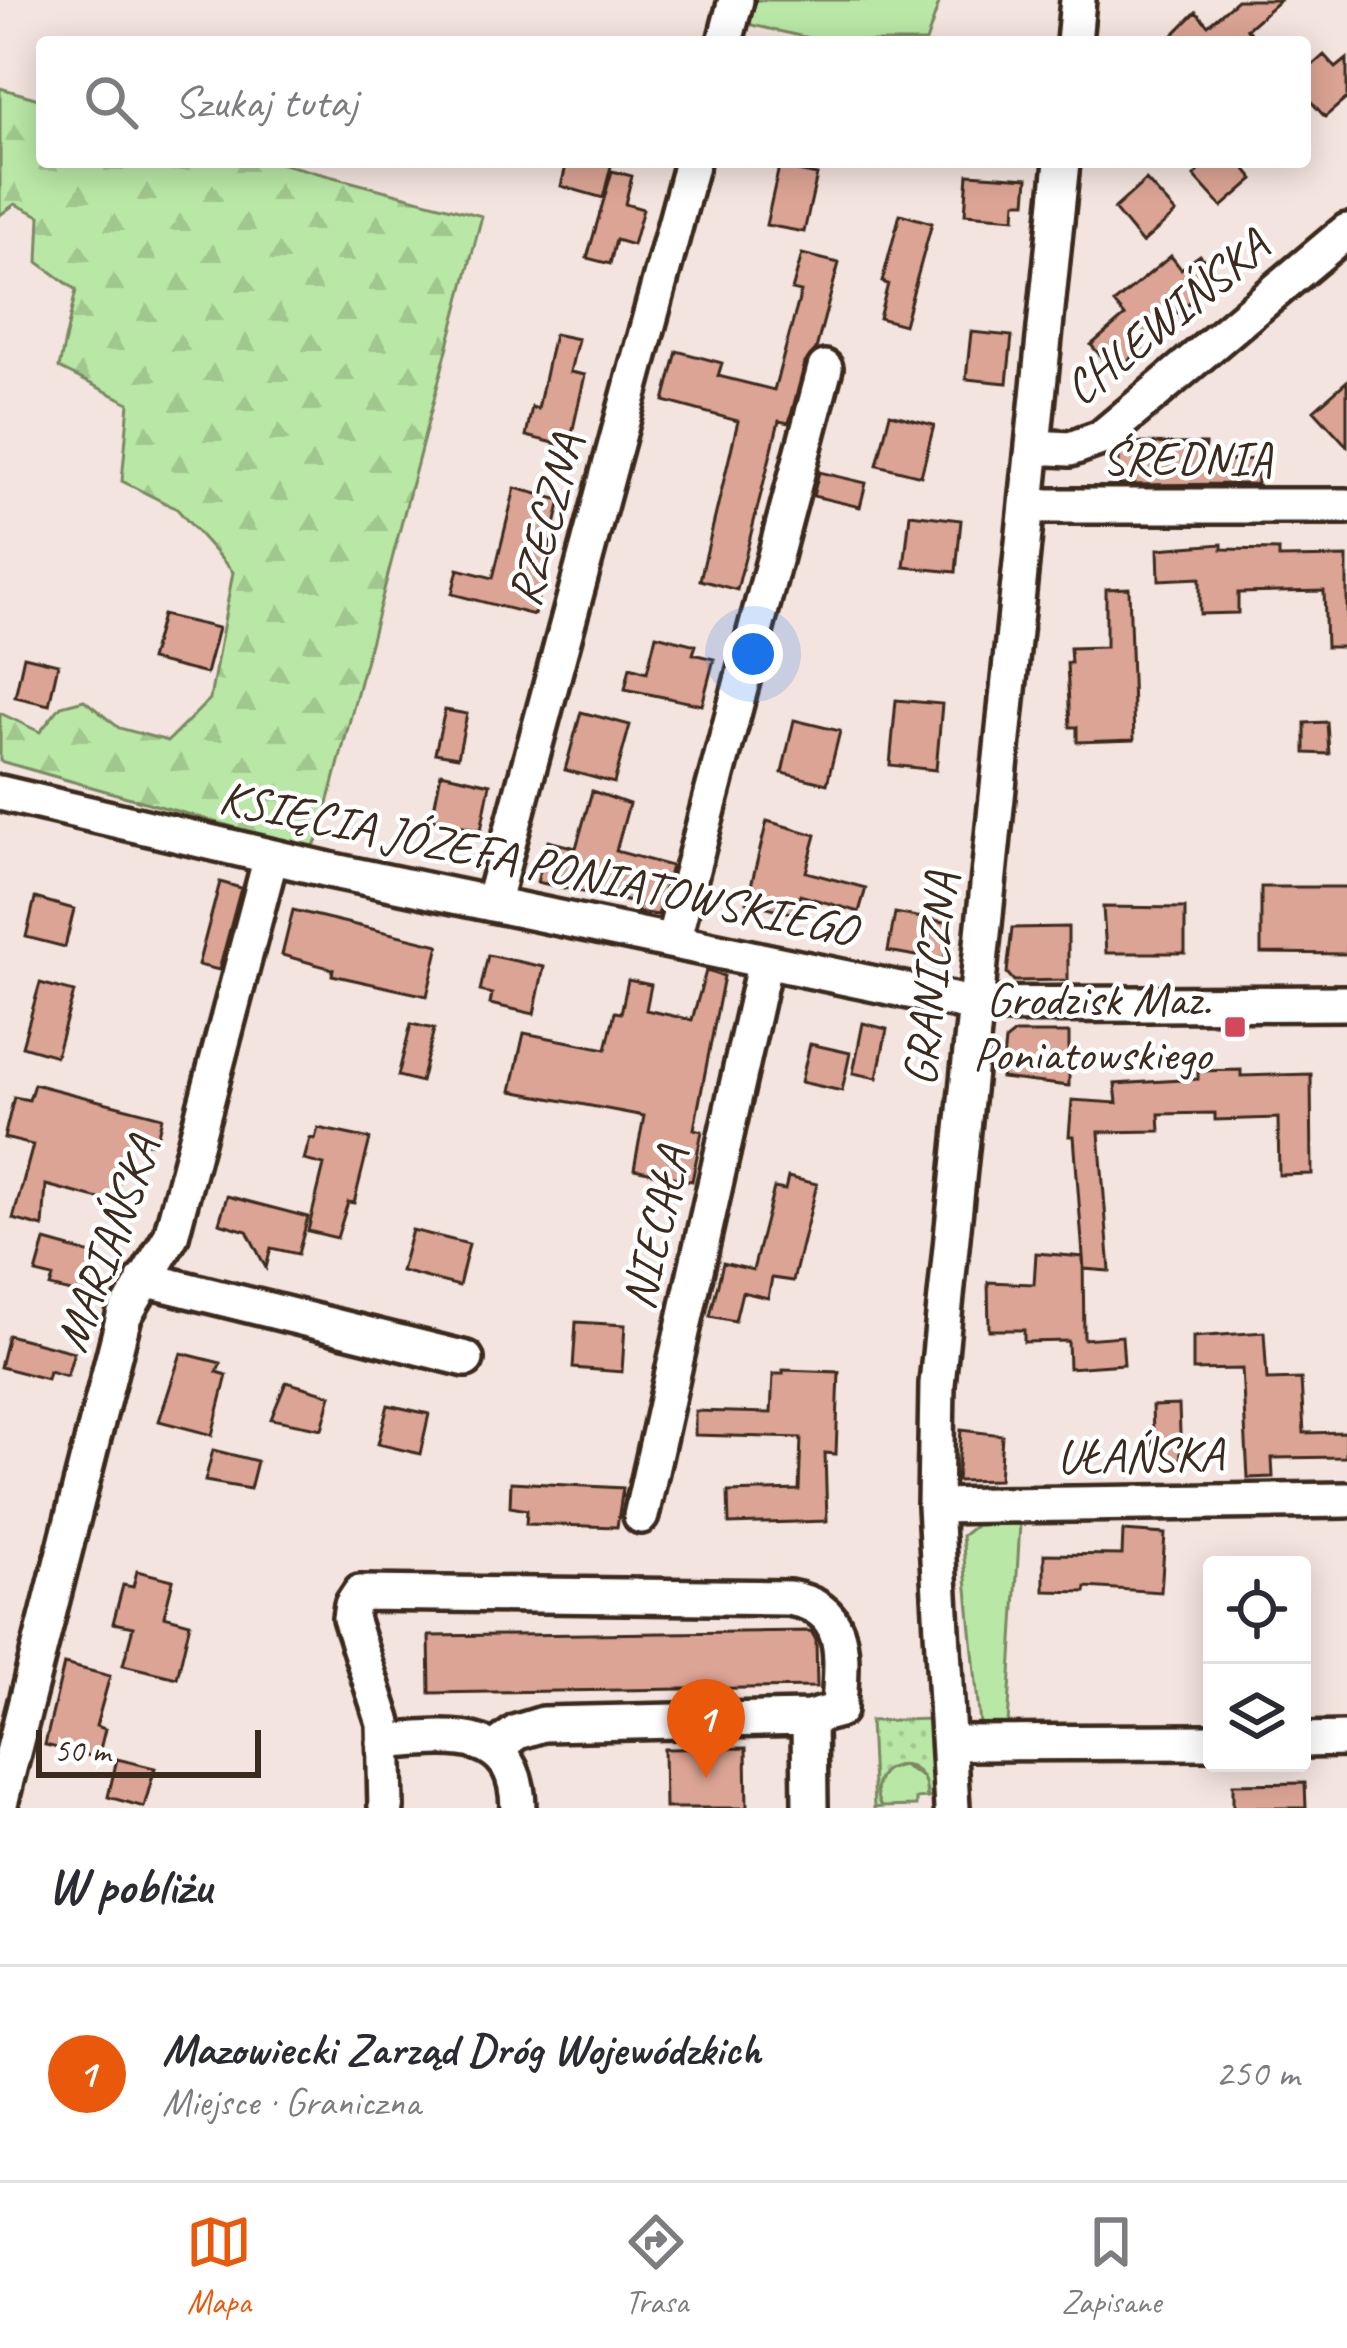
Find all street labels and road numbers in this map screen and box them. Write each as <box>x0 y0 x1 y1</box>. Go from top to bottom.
street label: CHLEWIŃSKA <box>1052 215 1282 418</box>
street label: RZECZNA <box>493 427 597 612</box>
street label: ŚREDNIA <box>1102 428 1273 488</box>
street label: KSIĘCIA JÓZEFA PONIATOWSKIEGO <box>214 766 867 961</box>
street label: GRANICZNA <box>889 868 971 1089</box>
street label: MARIAŃSKA <box>41 1127 174 1359</box>
street label: NIECAŁA <box>607 1139 703 1315</box>
street label: UŁAŃSKA <box>1056 1424 1226 1486</box>

